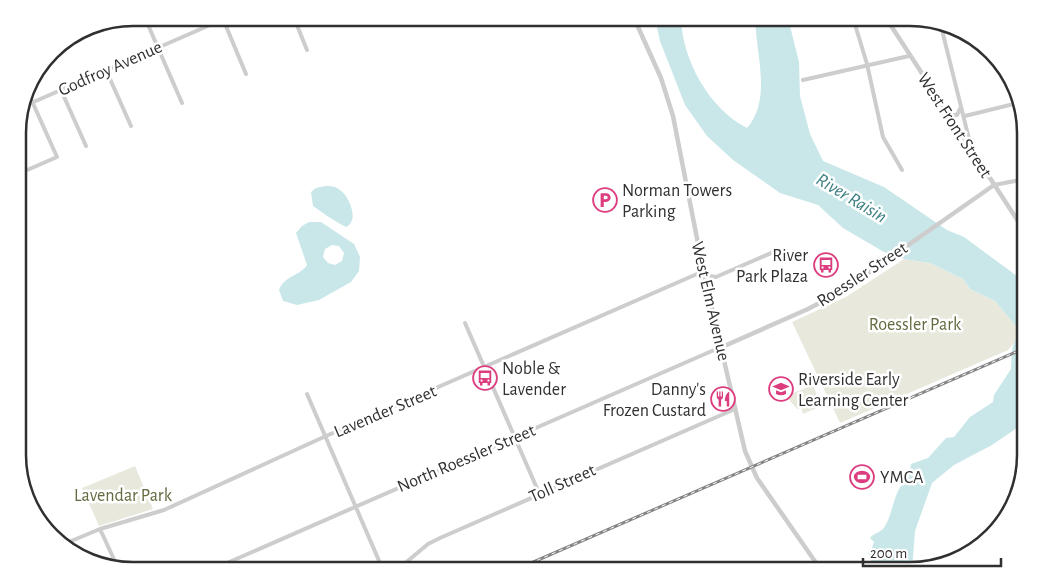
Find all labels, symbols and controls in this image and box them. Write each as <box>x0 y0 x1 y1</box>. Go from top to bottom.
street label: Godfroy Avenue <box>56 38 165 100</box>
street label: West Front Street <box>914 70 995 181</box>
water label: River Raisin <box>813 170 890 227</box>
place label: Norman Towers Parking <box>622 182 732 221</box>
parking icon: Norman Towers Parking <box>592 187 618 213</box>
street label: Roessler Street <box>814 239 911 311</box>
street label: West Elm Avenue <box>688 240 733 363</box>
place label: River Park Plaza <box>736 247 808 286</box>
bus stop icon: River Park Plaza <box>813 252 839 278</box>
park label: Roessler Park <box>869 316 962 334</box>
place label: Noble & Lavender <box>502 360 566 399</box>
bus stop icon: Noble & Lavender <box>472 365 498 391</box>
place label: Riverside Early Learning Center <box>798 371 909 410</box>
school or university icon: Riverside Early Learning Center <box>768 376 794 402</box>
place label: Danny's Frozen Custard <box>603 381 706 420</box>
street label: Lavender Street <box>332 382 439 442</box>
restaurant icon: Danny's Frozen Custard <box>710 386 736 412</box>
street label: North Roessler Street <box>395 422 538 496</box>
street label: Toll Street <box>526 461 599 507</box>
sports icon: YMCA <box>849 464 875 490</box>
place label: YMCA <box>880 469 924 487</box>
park label: Lavendar Park <box>74 487 173 505</box>
scale bar <box>863 536 1000 568</box>
text: 200 m <box>870 546 907 561</box>

